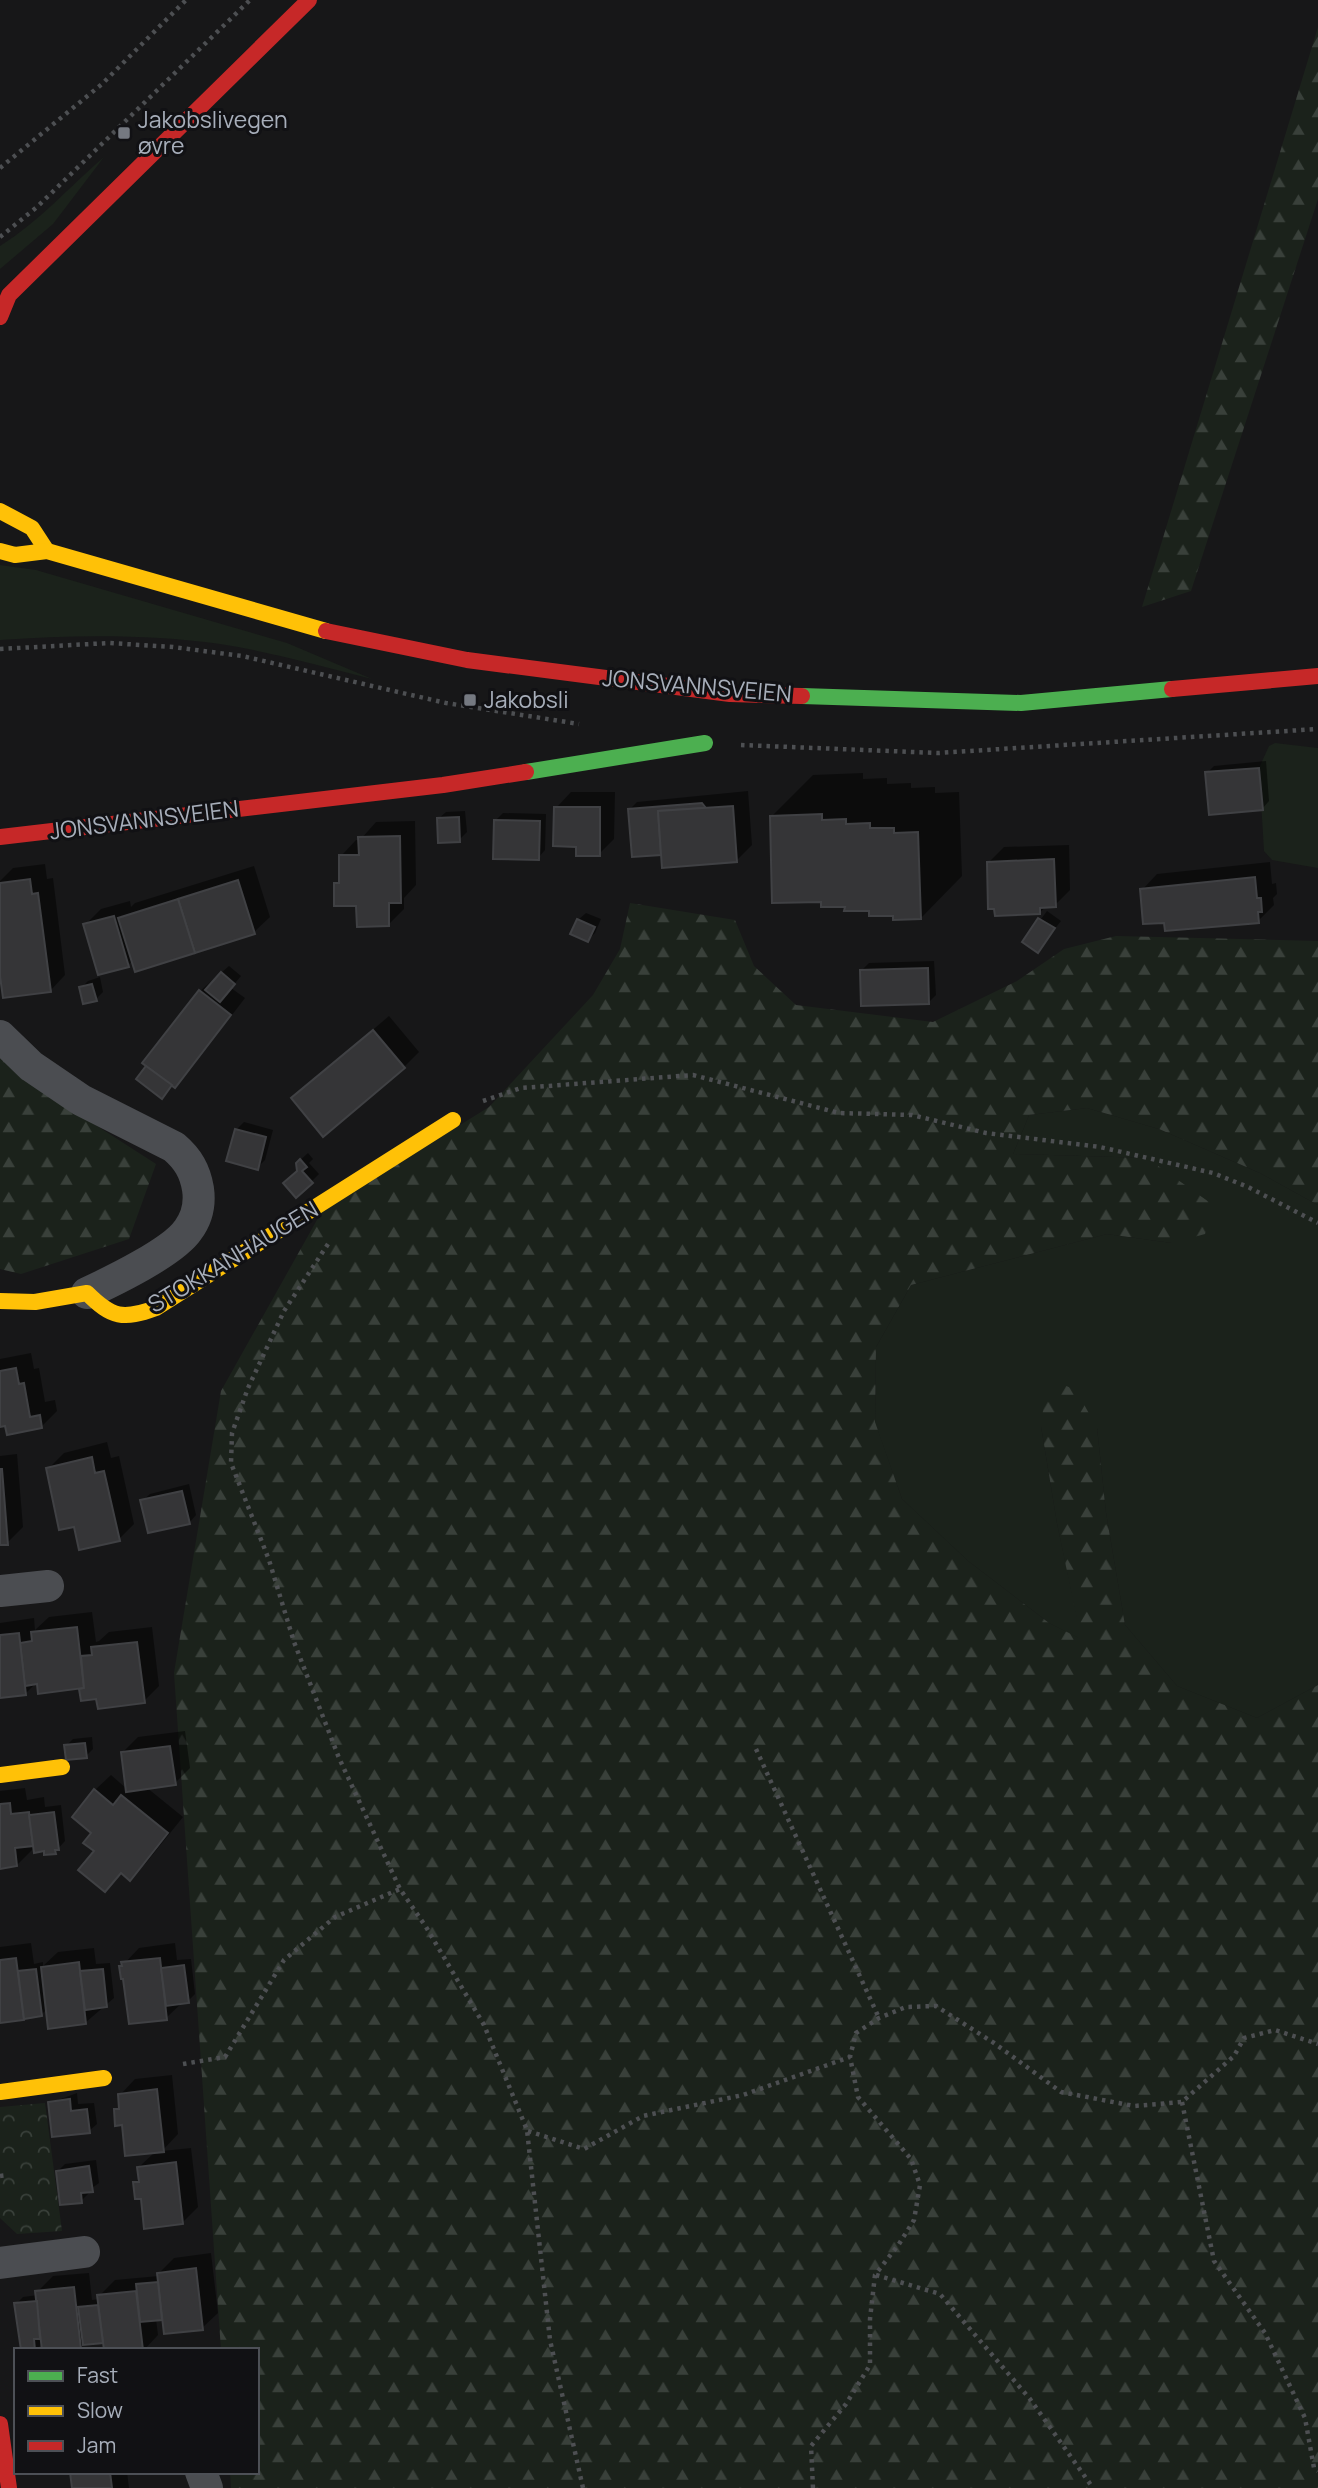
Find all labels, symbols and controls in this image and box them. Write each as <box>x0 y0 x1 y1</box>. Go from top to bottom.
place label: Jakobslivegen øvre <box>138 103 288 161</box>
marker: Jakobslivegen øvre <box>116 125 132 141</box>
street label: JONSVANNSVEIEN <box>601 661 793 709</box>
place label: Jakobsli <box>484 683 569 715</box>
marker: Jakobsli <box>462 692 478 708</box>
street label: JONSVANNSVEIEN <box>48 792 240 846</box>
street label: STOKKANHAUGEN <box>141 1193 324 1320</box>
legend <box>14 2348 259 2474</box>
text: Fast <box>77 2361 118 2389</box>
text: Slow <box>77 2396 123 2424</box>
text: Jam <box>77 2431 116 2459</box>

